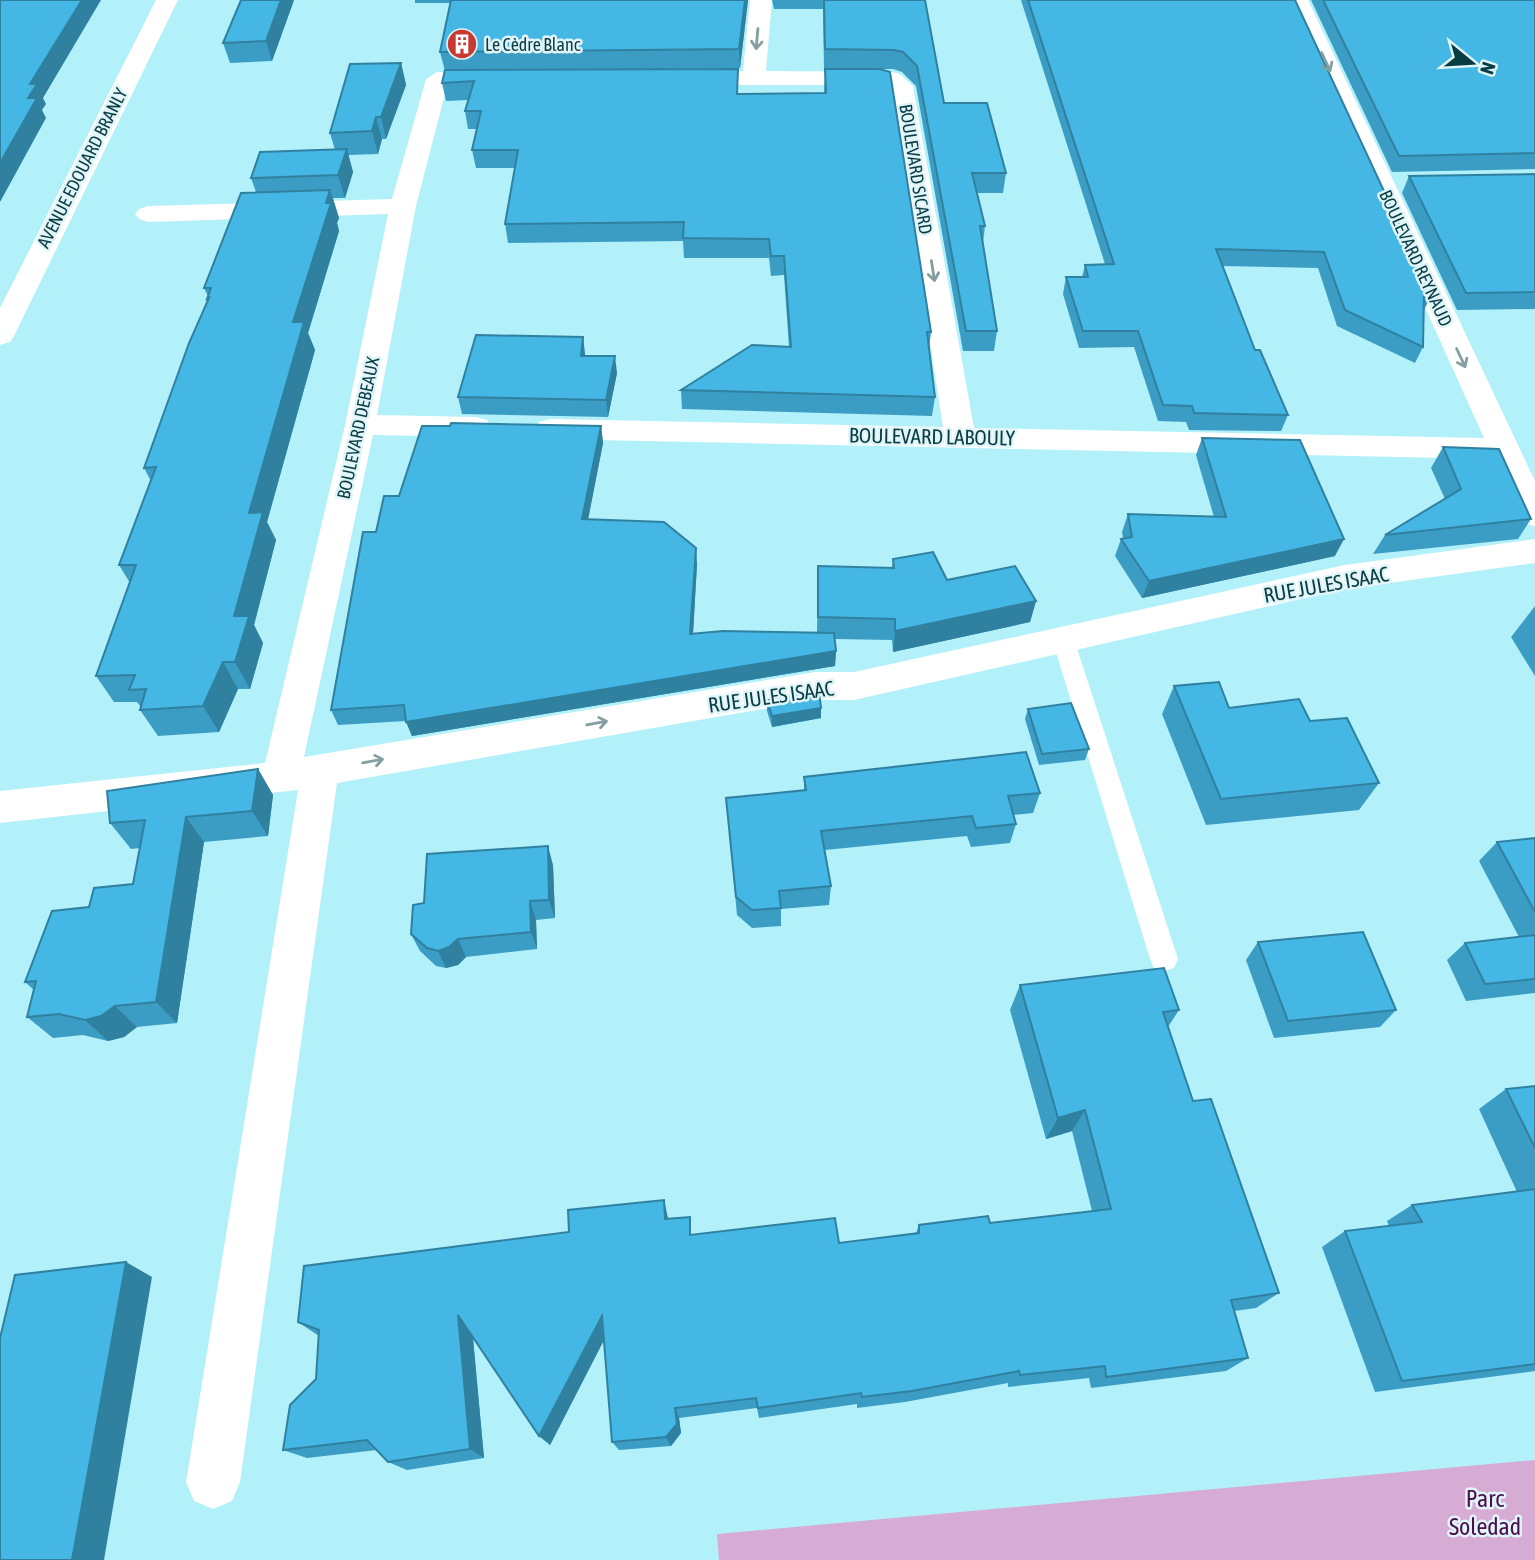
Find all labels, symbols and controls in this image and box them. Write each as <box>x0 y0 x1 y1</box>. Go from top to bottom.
building icon: Le Cèdre Blanc <box>445 27 479 61</box>
one-way arrow <box>751 27 764 50</box>
north arrow <box>1437 28 1507 98</box>
place label: Le Cèdre Blanc <box>485 34 581 55</box>
one-way arrow <box>1320 51 1333 72</box>
text: N <box>1476 60 1500 77</box>
street label: AVENUE EDOUARD BRANLY <box>33 85 131 251</box>
street label: BOULEVARD SICARD <box>895 103 937 235</box>
street label: BOULEVARD REYNAUD <box>1375 187 1457 329</box>
one-way arrow <box>927 259 940 282</box>
one-way arrow <box>1455 347 1468 368</box>
street label: BOULEVARD DEBEAUX <box>333 354 383 501</box>
street label: BOULEVARD LABOULY <box>849 423 1016 449</box>
street label: RUE JULES ISAAC <box>1261 561 1391 607</box>
street label: RUE JULES ISAAC <box>707 675 836 717</box>
one-way arrow <box>585 716 608 729</box>
one-way arrow <box>361 754 384 767</box>
park label: Parc Soledad <box>1449 1485 1521 1540</box>

